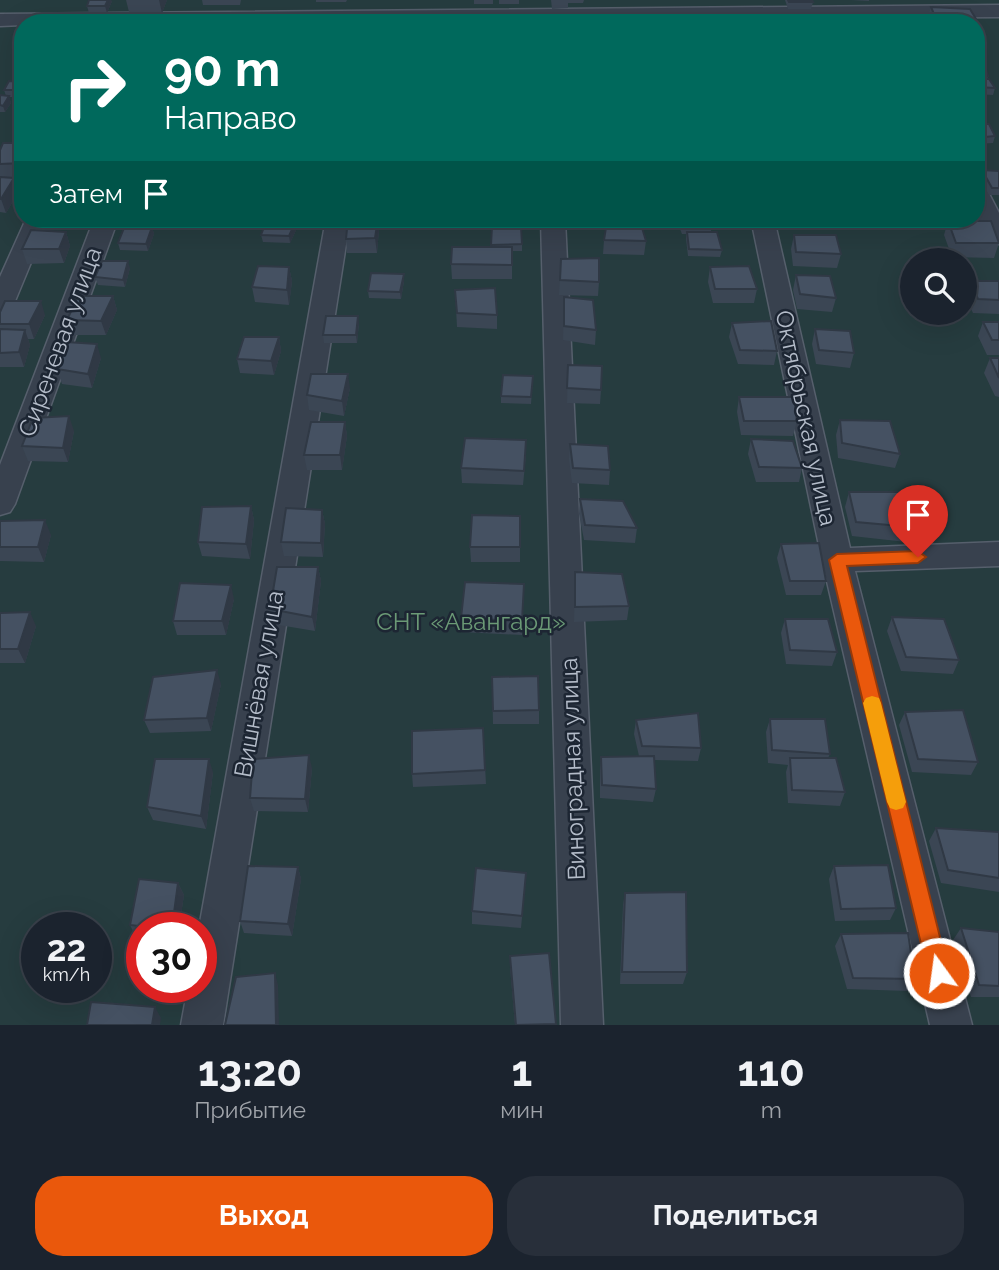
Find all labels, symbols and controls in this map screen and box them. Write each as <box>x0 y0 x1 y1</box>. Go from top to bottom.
text: 90 m <box>164 40 280 97</box>
icon: right <box>49 42 140 133</box>
text: Направо <box>164 99 296 136</box>
icon: arrive <box>137 175 175 213</box>
text: Затем <box>49 179 123 209</box>
street label: Сиреневая улица <box>12 243 107 440</box>
map controls <box>900 248 977 325</box>
button: search <box>900 248 977 325</box>
street label: Октябрьская улица <box>769 307 844 528</box>
pin <box>888 485 948 557</box>
icon: arrive <box>899 496 937 534</box>
street label: Вишнёвая улица <box>228 588 289 780</box>
park label: СНТ «Авангард» <box>376 607 566 636</box>
street label: Виноградная улица <box>554 657 591 881</box>
speed limit sign: 30 <box>126 912 217 1003</box>
text: 22 <box>47 928 86 969</box>
position arrow <box>902 936 976 1010</box>
text: km/h <box>43 964 90 985</box>
text: 13:20 <box>198 1047 302 1096</box>
text: 1 <box>511 1047 532 1096</box>
text: 110 <box>738 1047 805 1096</box>
text: Прибытие <box>194 1096 306 1123</box>
text: мин <box>500 1096 543 1123</box>
text: m <box>761 1096 782 1123</box>
button: Выход <box>35 1176 493 1256</box>
button: Поделиться <box>507 1176 964 1256</box>

